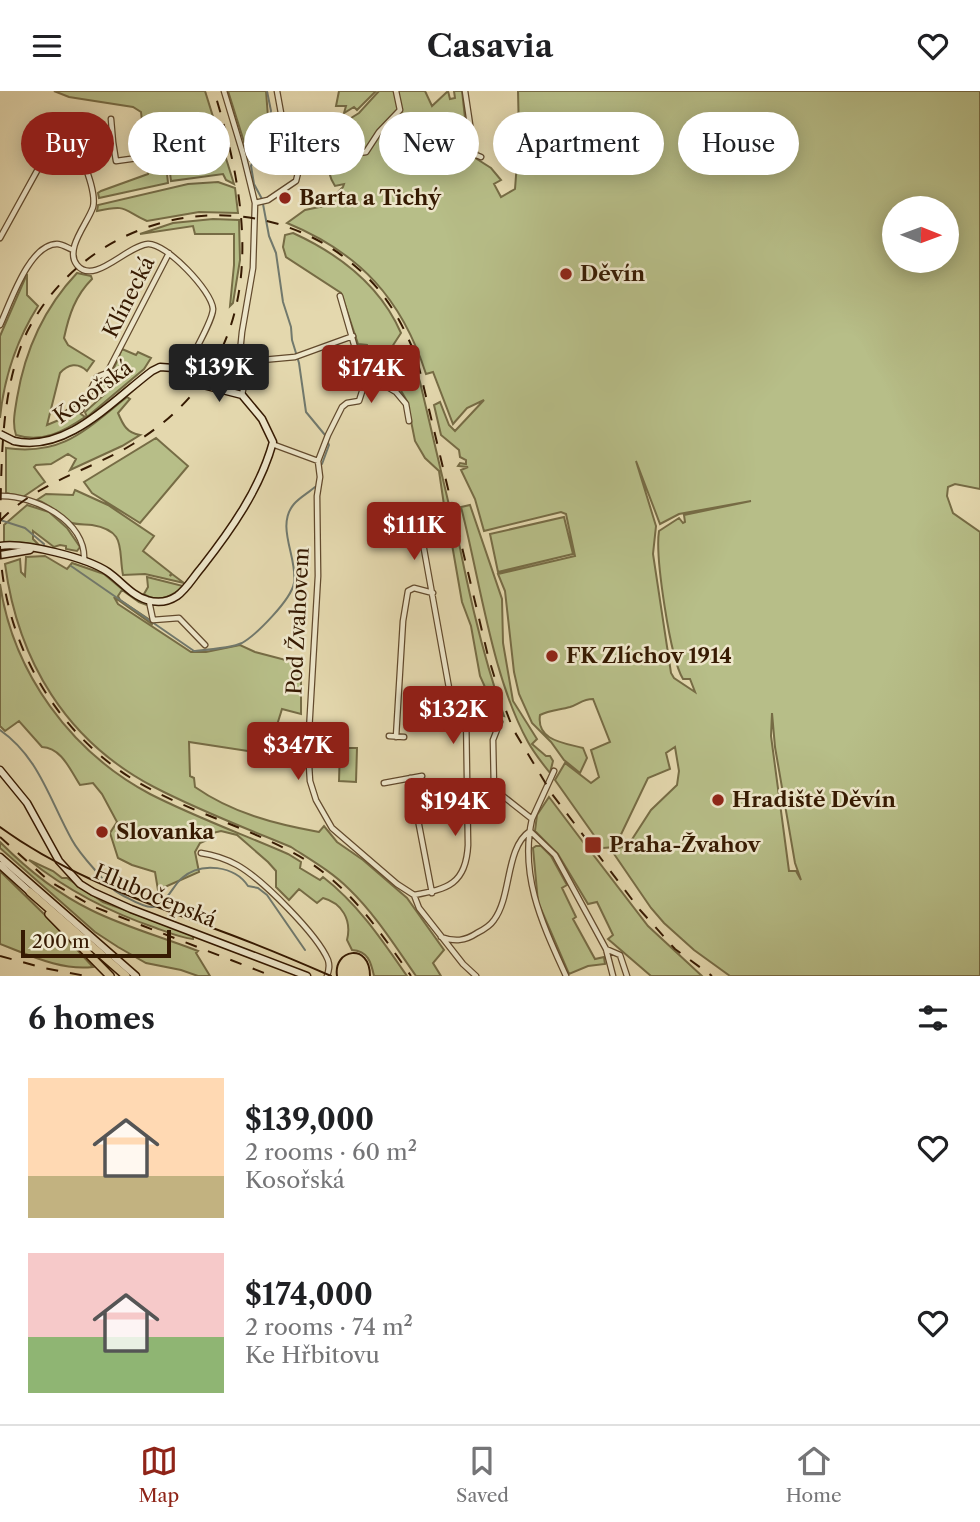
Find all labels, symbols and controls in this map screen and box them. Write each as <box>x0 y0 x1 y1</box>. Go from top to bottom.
text: Casavia <box>427 26 553 65</box>
icon: menu <box>28 27 66 65</box>
icon: heart <box>914 27 952 65</box>
chip: Buy <box>21 112 114 175</box>
chip: Rent <box>128 112 230 175</box>
chip: Filters <box>244 112 365 175</box>
chip: New <box>379 112 479 175</box>
chip: Apartment <box>493 112 664 175</box>
chip: House <box>678 112 799 175</box>
place label: Barta a Tichý <box>299 185 442 210</box>
marker: Barta a Tichý <box>277 190 293 206</box>
north arrow <box>882 196 959 273</box>
map controls <box>882 196 959 273</box>
street label: Klínecká <box>98 251 160 342</box>
place label: Děvín <box>580 261 646 286</box>
marker: Děvín <box>558 266 574 282</box>
pin: $139K <box>170 345 268 404</box>
pin: $174K <box>322 345 420 405</box>
text: $139K <box>185 353 253 381</box>
street label: Kosořská <box>48 354 138 429</box>
text: $174K <box>338 354 404 382</box>
pin: $111K <box>365 503 463 562</box>
text: $111K <box>383 511 445 539</box>
street label: Pod Žvahovem <box>281 546 314 695</box>
place label: FK Zlíchov 1914 <box>566 643 732 668</box>
marker: FK Zlíchov 1914 <box>544 648 560 664</box>
pin: $132K <box>404 687 502 746</box>
text: $132K <box>419 695 487 723</box>
pin: $347K <box>249 723 347 782</box>
text: $347K <box>263 731 333 759</box>
pin: $194K <box>406 779 504 838</box>
text: $194K <box>421 787 489 815</box>
place label: Hradiště Děvín <box>732 787 897 812</box>
marker: Hradiště Děvín <box>710 792 726 808</box>
place label: Slovanka <box>116 819 215 844</box>
marker: Slovanka <box>94 824 110 840</box>
place label: Praha-Žvahov <box>609 832 762 857</box>
marker: Praha-Žvahov <box>583 835 603 855</box>
street label: Hlubočepská <box>90 859 221 933</box>
scale bar <box>21 927 172 959</box>
text: 200 m <box>32 930 90 953</box>
icon: filters <box>914 999 952 1037</box>
text: 6 homes <box>28 1000 155 1037</box>
text: $139,000 <box>245 1101 374 1138</box>
icon: home <box>84 1106 168 1190</box>
icon: heart <box>914 1129 952 1167</box>
text: 2 rooms · 60 m² <box>245 1138 417 1166</box>
text: Kosořská <box>245 1166 345 1194</box>
text: $174,000 <box>245 1276 373 1313</box>
icon: home <box>84 1281 168 1365</box>
icon: heart <box>914 1304 952 1342</box>
text: 2 rooms · 74 m² <box>245 1313 413 1341</box>
text: Ke Hřbitovu <box>245 1341 380 1369</box>
tab: Map <box>138 1442 179 1507</box>
tab: Saved <box>456 1442 509 1507</box>
tab: Home <box>786 1442 842 1507</box>

